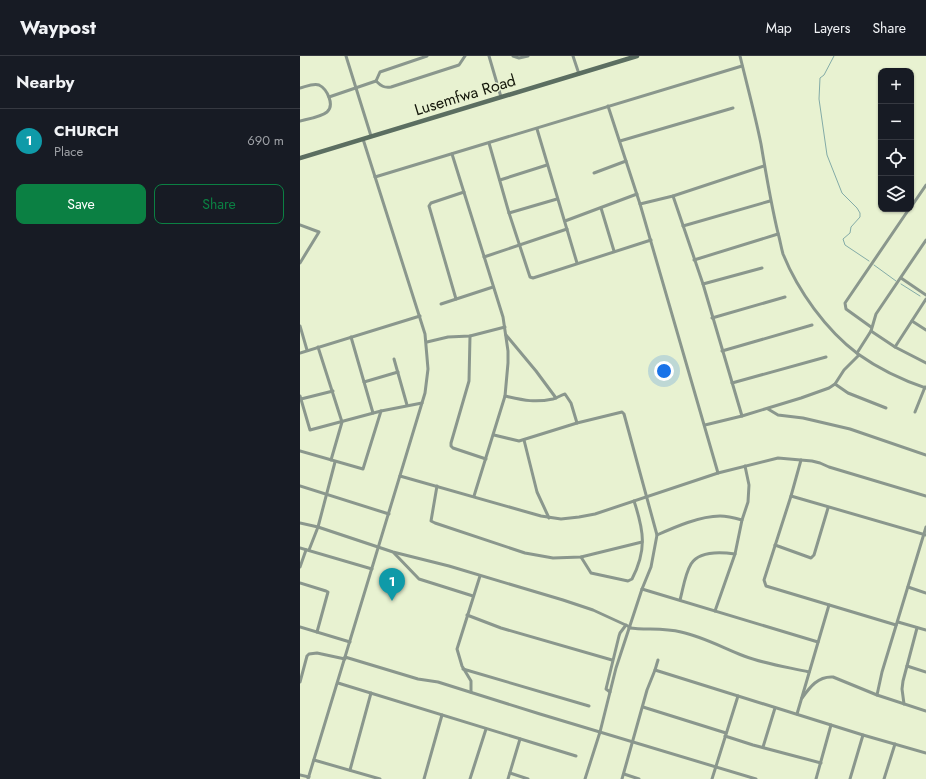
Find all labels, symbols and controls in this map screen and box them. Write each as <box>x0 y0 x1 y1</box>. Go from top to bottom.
text: Waypost <box>20 14 96 41</box>
text: Map <box>766 18 792 38</box>
text: Layers <box>814 18 850 38</box>
text: Share <box>872 18 906 38</box>
map controls <box>878 68 914 212</box>
button: + <box>878 68 914 104</box>
street label: Lusemfwa Road <box>411 69 519 121</box>
text: Nearby <box>16 70 74 94</box>
button: − <box>878 104 914 140</box>
text: CHURCH <box>54 120 119 142</box>
text: 1 <box>26 131 32 150</box>
text: 690 m <box>247 131 284 150</box>
button: locate <box>878 140 914 176</box>
text: Place <box>54 142 83 161</box>
button: layers <box>878 176 914 212</box>
button: Save <box>16 184 146 224</box>
button: Share <box>154 184 284 224</box>
your location <box>654 361 674 381</box>
pin: 1 <box>379 568 405 601</box>

